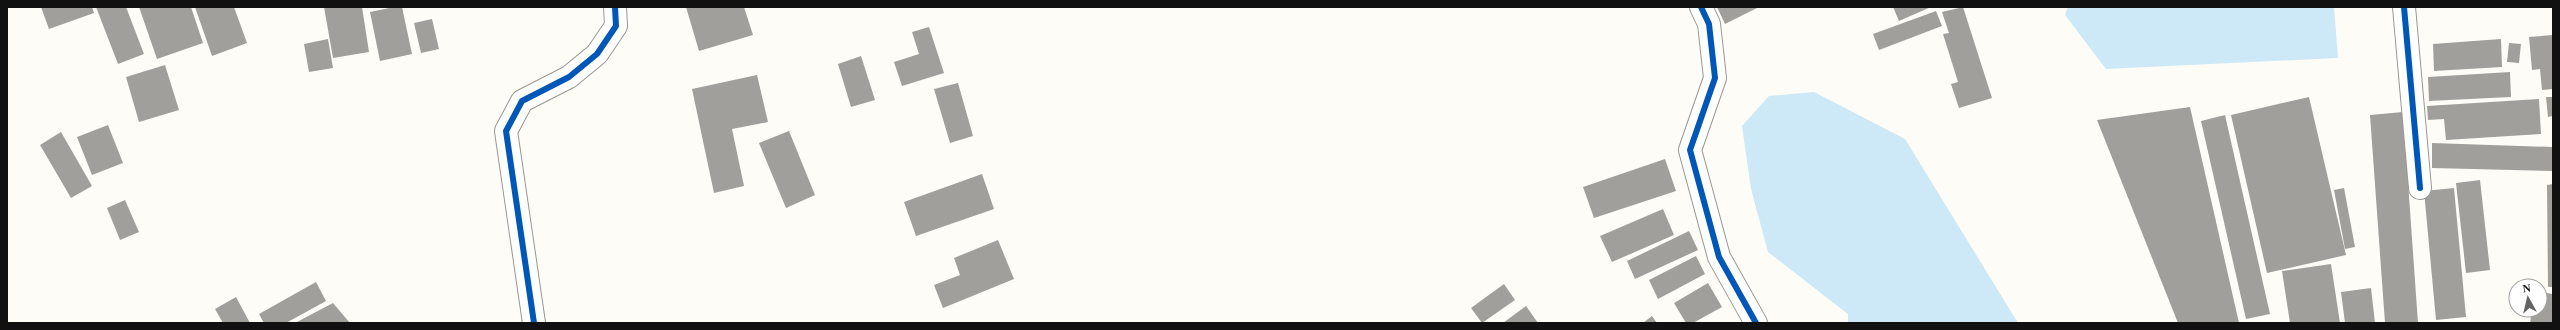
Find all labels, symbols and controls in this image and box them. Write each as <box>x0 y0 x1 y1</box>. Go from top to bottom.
north arrow <box>2508 278 2548 318</box>
text: N <box>2522 282 2531 295</box>

